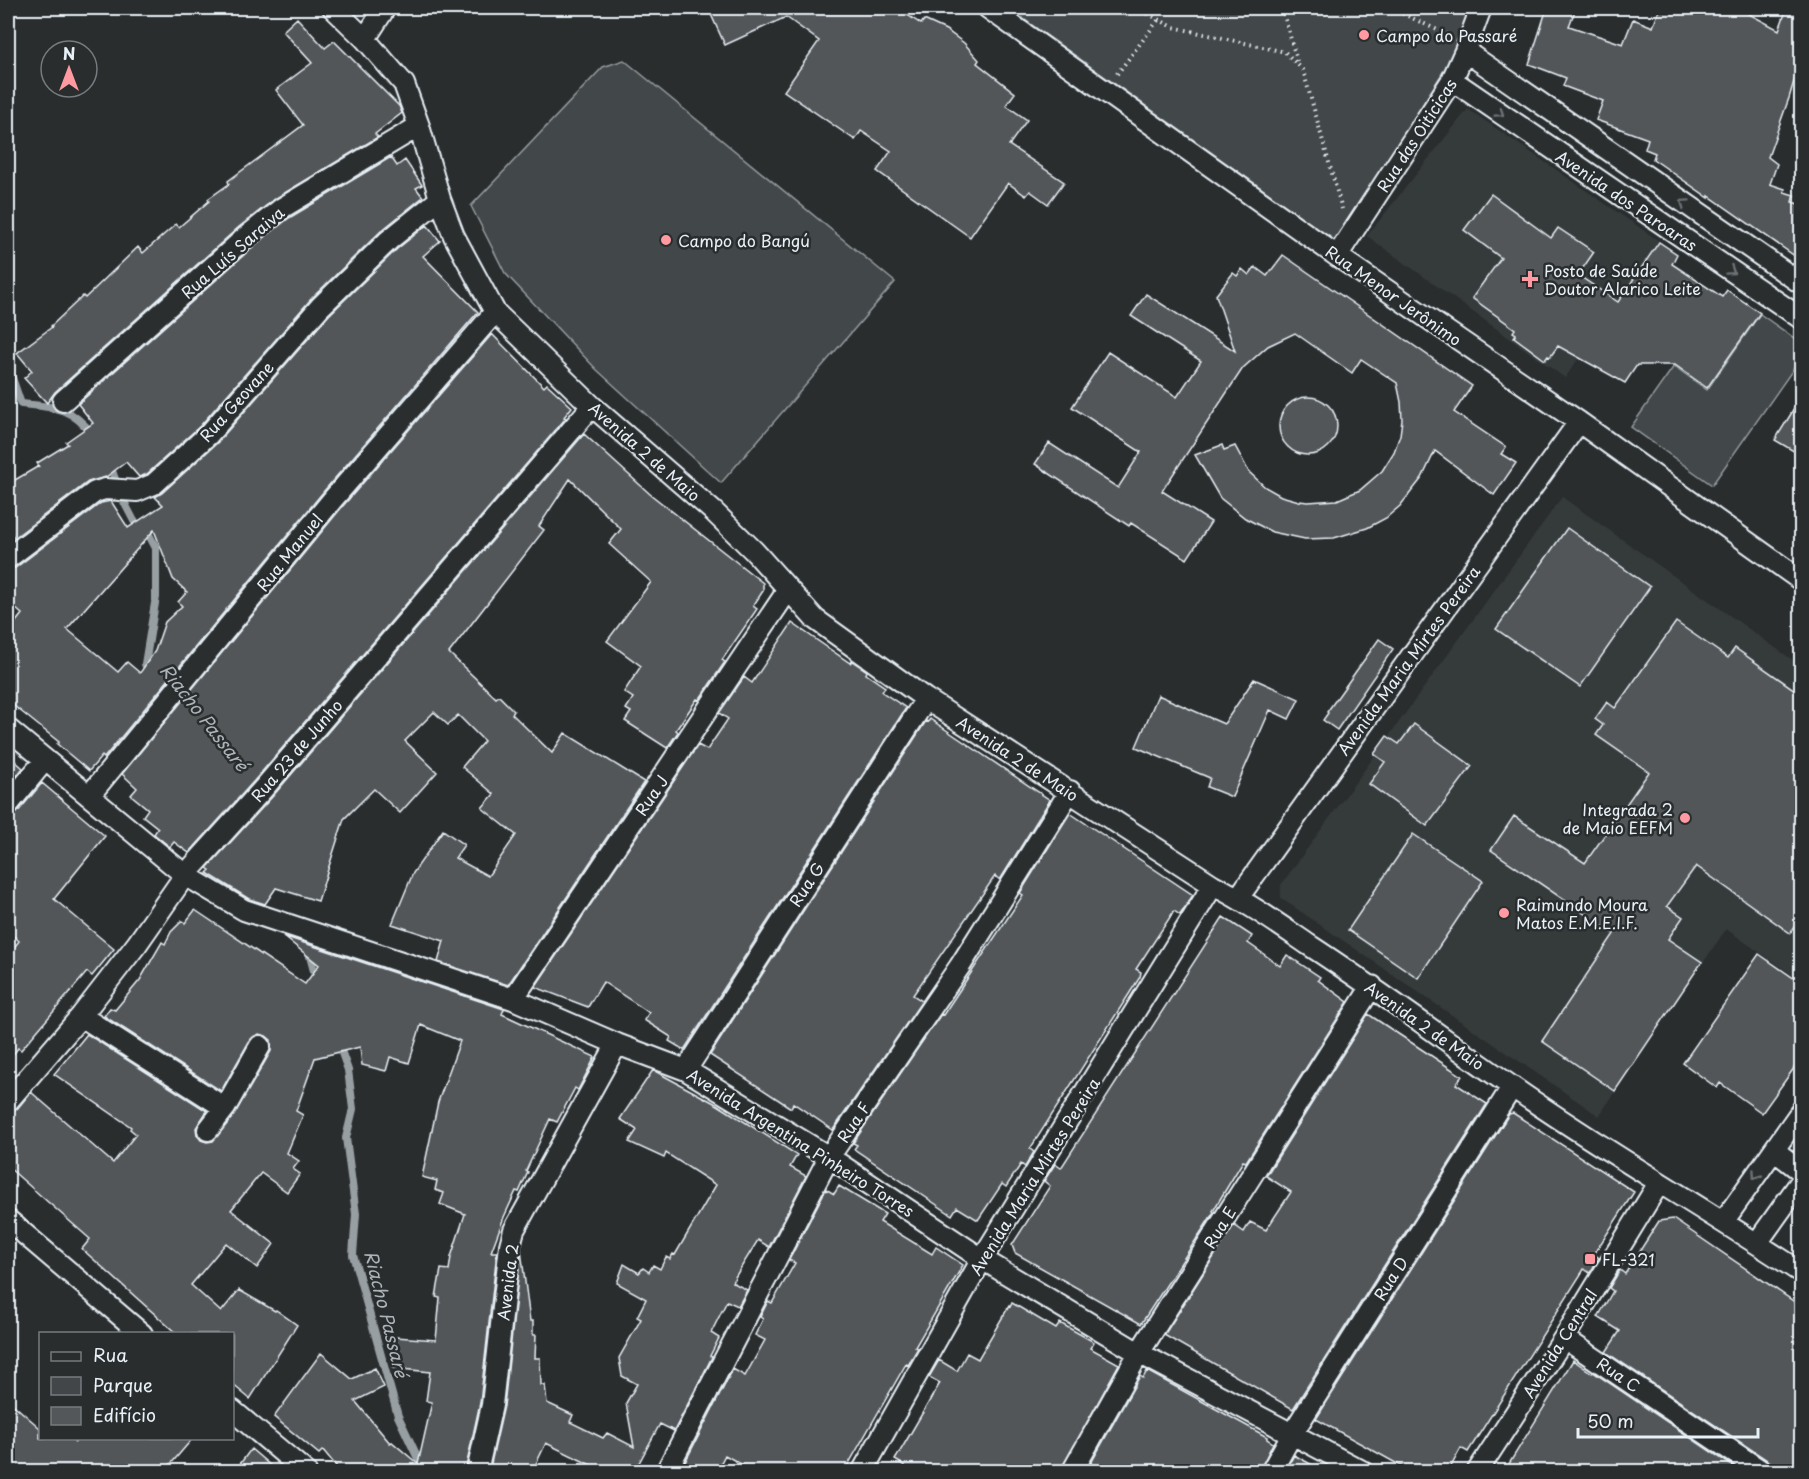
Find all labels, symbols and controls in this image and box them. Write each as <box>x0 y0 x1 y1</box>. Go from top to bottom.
place label: Campo do Passaré <box>1376 23 1517 47</box>
marker: Campo do Passaré <box>1357 28 1371 42</box>
north arrow <box>39 39 99 99</box>
text: N <box>63 41 75 65</box>
street label: Rua das Oiticicas <box>1370 73 1462 197</box>
one-way arrow <box>1494 106 1505 117</box>
street label: Avenida dos Paroaras <box>1552 144 1702 256</box>
one-way arrow <box>1680 199 1691 210</box>
street label: Rua Luís Saraiva <box>175 200 289 304</box>
place label: Campo do Bangú <box>678 228 810 252</box>
marker: Campo do Bangú <box>659 233 673 247</box>
street label: Rua Menor Jerônimo <box>1321 239 1467 351</box>
place label: Posto de Saúde Doutor Alarico Leite <box>1544 258 1701 300</box>
one-way arrow <box>1724 264 1735 275</box>
marker: Posto de Saúde Doutor Alarico Leite <box>1521 270 1539 288</box>
street label: Rua Geovane <box>193 355 279 447</box>
street label: Avenida 2 de Maio <box>584 396 706 506</box>
street label: Rua Manuel <box>250 508 328 596</box>
street label: Avenida Maria Mirtes Pereira <box>1331 560 1485 760</box>
water label: Riacho Passaré <box>154 658 257 778</box>
street label: Rua 23 de Junho <box>245 693 347 807</box>
street label: Avenida 2 de Maio <box>952 710 1084 807</box>
street label: Rua J <box>629 770 673 820</box>
place label: Integrada 2 de Maio EEFM <box>1563 797 1673 839</box>
marker: Integrada 2 de Maio EEFM <box>1678 811 1692 825</box>
street label: Rua G <box>783 857 829 911</box>
place label: Raimundo Moura Matos E.M.E.I.F. <box>1516 892 1648 934</box>
marker: Raimundo Moura Matos E.M.E.I.F. <box>1497 906 1511 920</box>
street label: Avenida 2 de Maio <box>1360 975 1490 1075</box>
street label: Avenida Argentina Pinheiro Torres <box>683 1062 919 1222</box>
street label: Avenida Maria Mirtes Pereira <box>963 1072 1105 1280</box>
street label: Rua F <box>831 1097 875 1147</box>
one-way arrow <box>1752 1169 1763 1180</box>
street label: Rua E <box>1197 1201 1241 1253</box>
street label: Avenida 2 <box>490 1242 524 1322</box>
place label: FL-321 <box>1602 1247 1655 1271</box>
water label: Riacho Passaré <box>358 1248 416 1383</box>
street label: Rua D <box>1367 1251 1413 1305</box>
marker: FL-321 <box>1583 1252 1597 1266</box>
street label: Avenida Central <box>1516 1284 1602 1402</box>
legend <box>39 1332 234 1440</box>
text: Rua <box>93 1341 128 1368</box>
street label: Rua C <box>1593 1351 1645 1397</box>
text: Parque <box>93 1371 153 1398</box>
text: Edifício <box>93 1401 156 1428</box>
scale bar <box>1578 1401 1758 1439</box>
text: 50 m <box>1587 1407 1634 1434</box>

